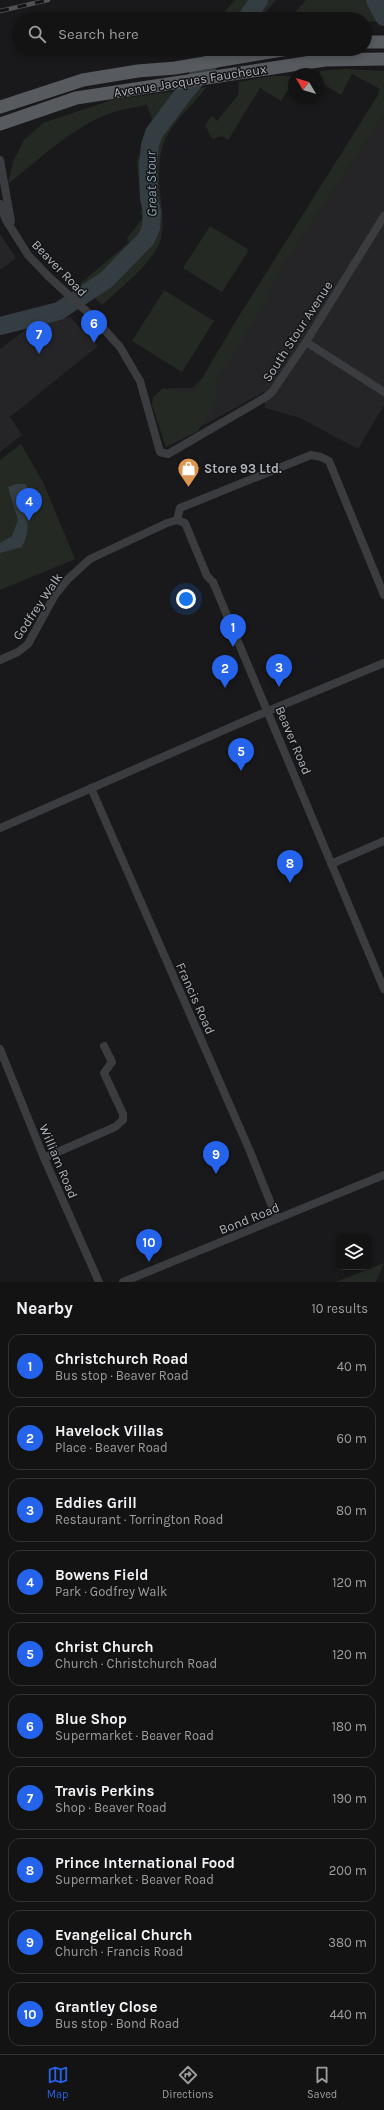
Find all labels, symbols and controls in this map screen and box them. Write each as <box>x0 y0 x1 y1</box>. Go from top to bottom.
search box <box>12 12 372 56</box>
icon: search <box>26 23 48 45</box>
text: Search here <box>58 25 139 43</box>
street label: Avenue Jacques Faucheux <box>113 61 268 101</box>
north arrow <box>288 68 324 104</box>
water label: Great Stour <box>142 150 161 217</box>
street label: Beaver Road <box>29 237 90 300</box>
street label: South Stour Avenue <box>259 278 336 384</box>
pin: 6 <box>81 310 107 343</box>
pin: 7 <box>26 321 52 354</box>
shop icon: Store 93 Ltd. <box>176 455 202 488</box>
place label: Store 93 Ltd. <box>204 461 282 476</box>
pin: 4 <box>16 488 42 521</box>
street label: Godfrey Walk <box>10 570 65 643</box>
your location <box>176 589 196 609</box>
pin: 1 <box>220 614 246 647</box>
pin: 3 <box>266 654 292 687</box>
pin: 2 <box>212 655 238 688</box>
street label: Beaver Road <box>272 704 315 777</box>
pin: 5 <box>228 738 254 771</box>
pin: 8 <box>277 850 303 883</box>
street label: Francis Road <box>173 960 218 1036</box>
street label: William Road <box>36 1122 81 1200</box>
pin: 9 <box>203 1141 229 1174</box>
street label: Bond Road <box>217 1200 282 1237</box>
pin: 10 <box>136 1229 162 1262</box>
map controls <box>336 1234 372 1270</box>
button: layers <box>336 1234 372 1270</box>
text: Nearby <box>16 1298 73 1318</box>
text: 10 results <box>311 1301 368 1316</box>
text: Christchurch Road <box>55 1350 188 1368</box>
text: 1 <box>28 1359 32 1374</box>
text: 40 m <box>337 1359 367 1374</box>
text: Bus stop · Beaver Road <box>55 1368 189 1383</box>
text: Havelock Villas <box>55 1422 164 1440</box>
text: 2 <box>26 1431 34 1446</box>
text: 60 m <box>337 1431 367 1446</box>
text: Place · Beaver Road <box>55 1440 168 1455</box>
text: Eddies Grill <box>55 1494 137 1512</box>
text: 3 <box>26 1503 34 1518</box>
text: 80 m <box>336 1503 367 1518</box>
text: Restaurant · Torrington Road <box>55 1512 223 1527</box>
text: Bowens Field <box>55 1566 148 1584</box>
text: 4 <box>26 1575 34 1590</box>
text: 120 m <box>332 1575 367 1590</box>
text: Park · Godfrey Walk <box>55 1584 167 1599</box>
text: Christ Church <box>55 1638 154 1656</box>
text: 5 <box>26 1647 34 1662</box>
text: 120 m <box>332 1647 367 1662</box>
text: Church · Christchurch Road <box>55 1656 217 1671</box>
text: Blue Shop <box>55 1710 127 1728</box>
text: 6 <box>26 1719 34 1734</box>
text: 180 m <box>332 1719 367 1734</box>
text: Supermarket · Beaver Road <box>55 1728 214 1743</box>
text: Travis Perkins <box>55 1782 154 1800</box>
text: 7 <box>27 1791 33 1806</box>
text: 190 m <box>332 1791 367 1806</box>
text: Shop · Beaver Road <box>55 1800 167 1815</box>
text: Prince International Food <box>55 1854 235 1872</box>
text: 8 <box>26 1863 34 1878</box>
text: 200 m <box>329 1863 367 1878</box>
text: Supermarket · Beaver Road <box>55 1872 214 1887</box>
text: Evangelical Church <box>55 1926 192 1944</box>
text: 9 <box>26 1935 34 1950</box>
text: 380 m <box>328 1935 367 1950</box>
text: Church · Francis Road <box>55 1944 183 1959</box>
text: Grantley Close <box>55 1998 157 2016</box>
text: 10 <box>24 2007 36 2022</box>
text: 440 m <box>330 2007 367 2022</box>
text: Bus stop · Bond Road <box>55 2016 180 2031</box>
tab: Map <box>47 2064 69 2101</box>
tab: Directions <box>162 2064 214 2101</box>
tab: Saved <box>307 2064 337 2101</box>

